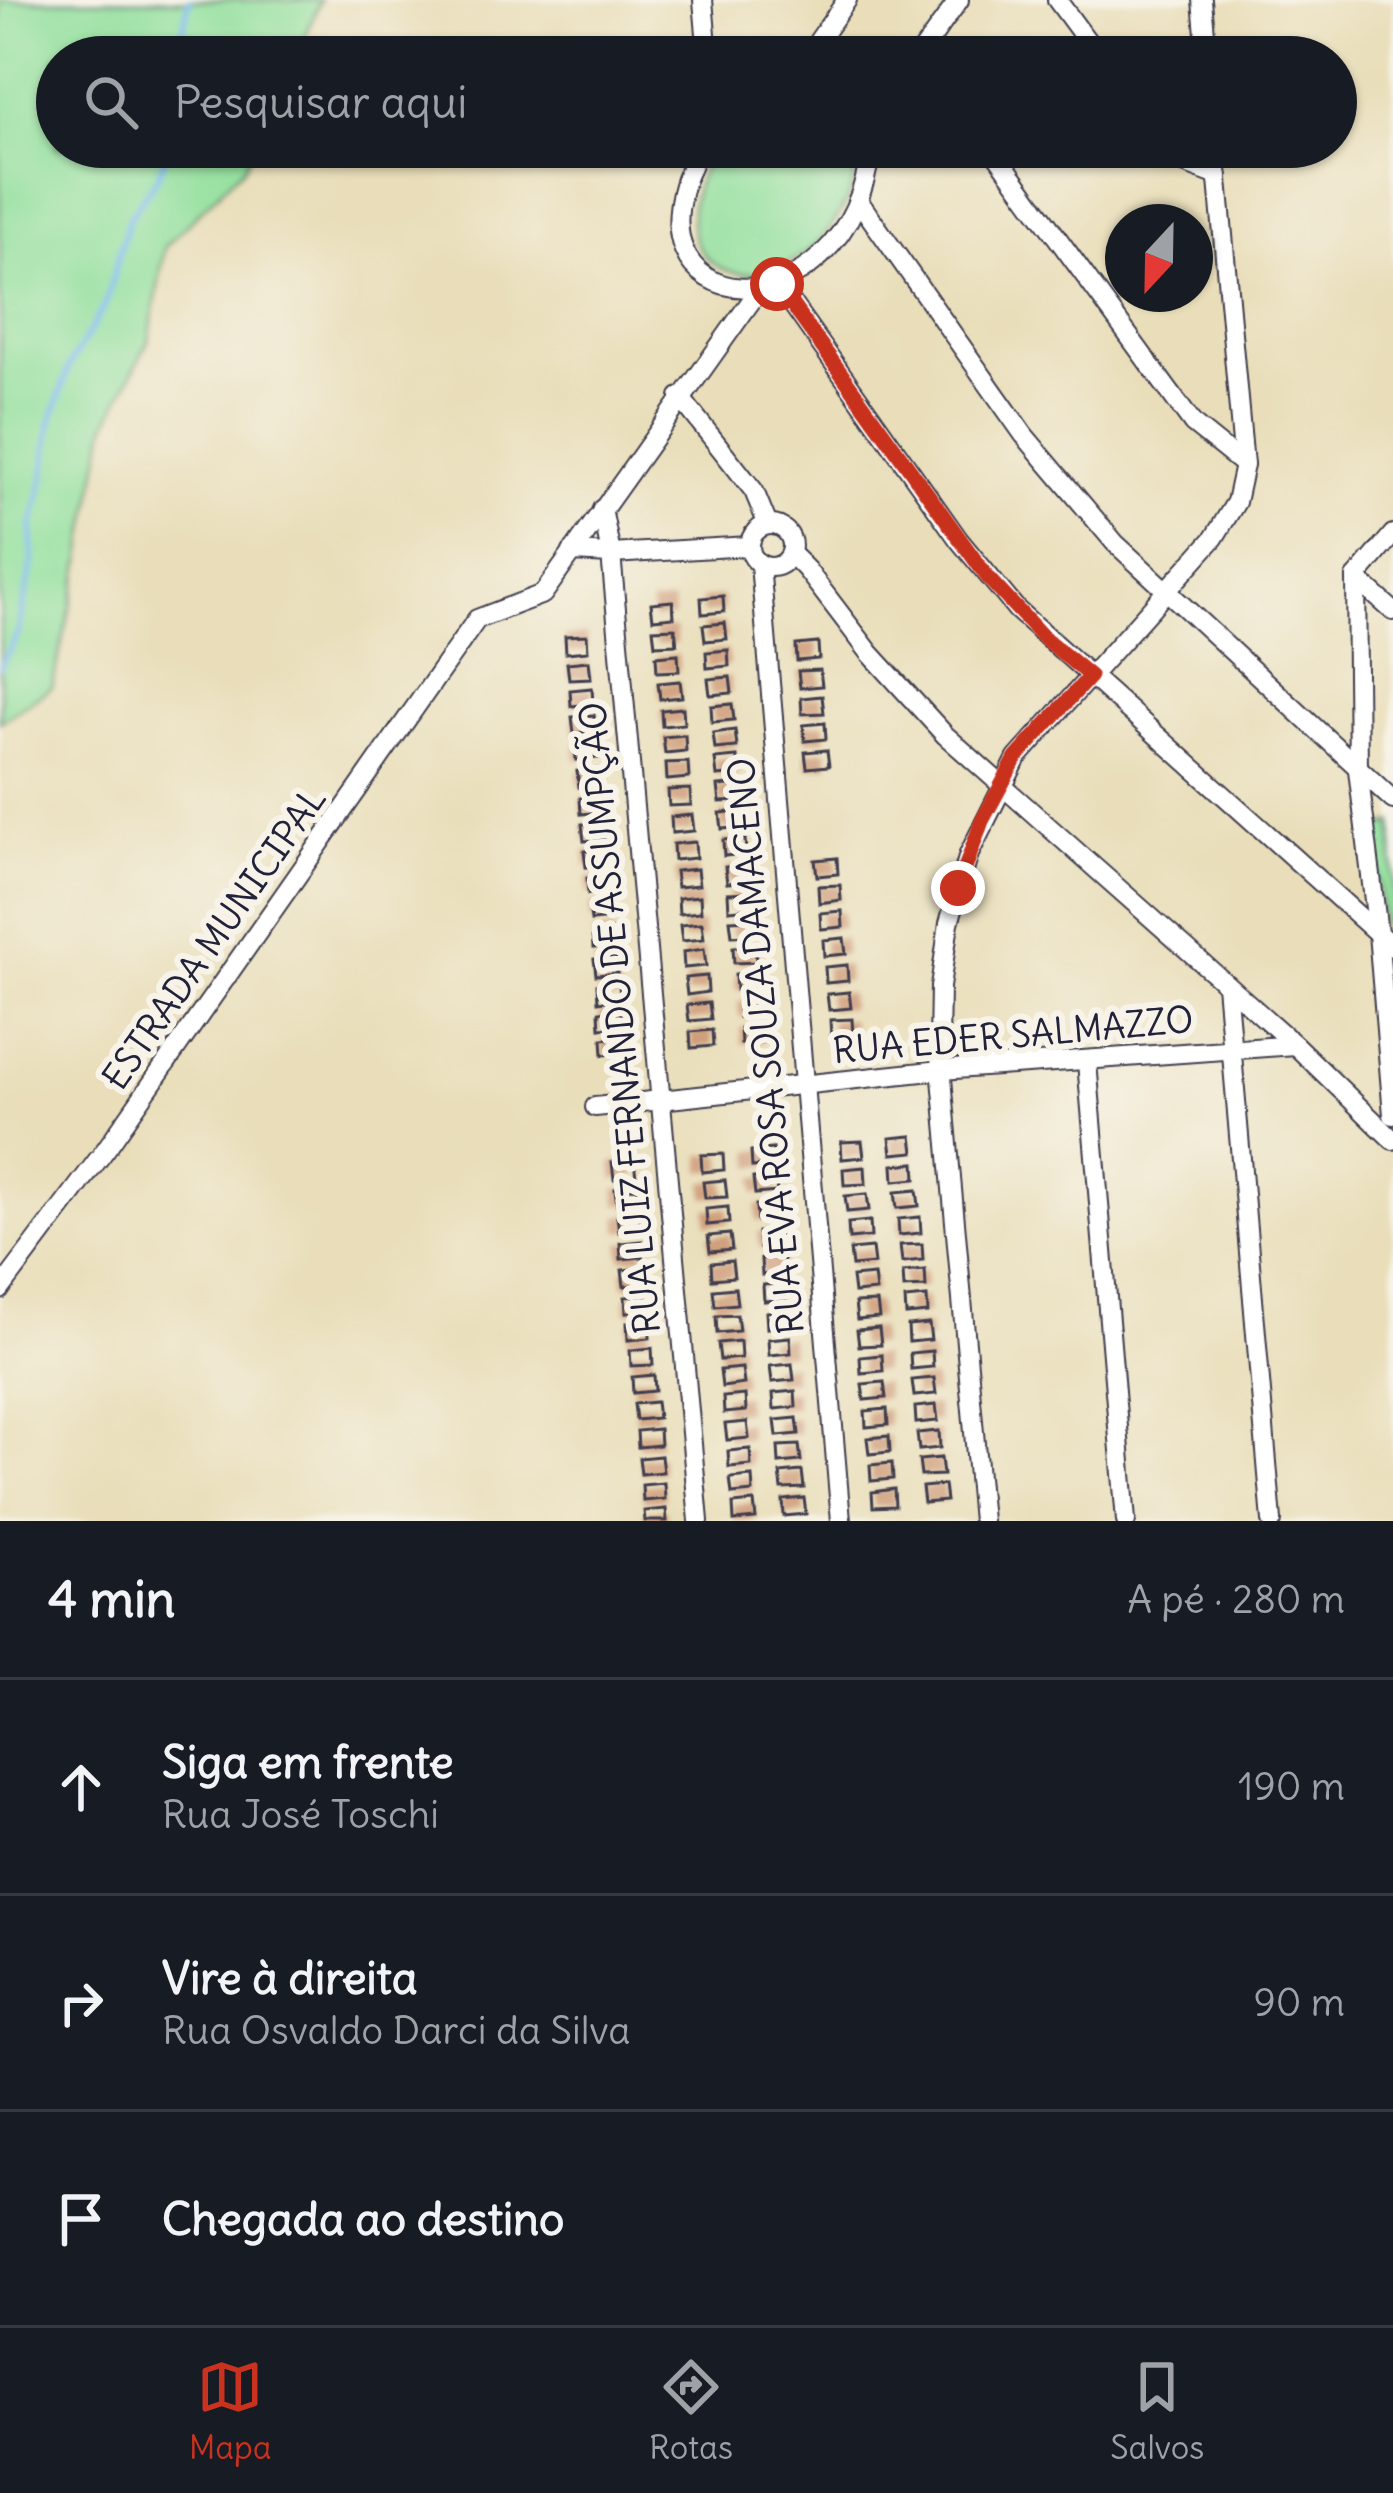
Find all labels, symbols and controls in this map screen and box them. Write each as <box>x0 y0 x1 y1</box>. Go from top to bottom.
search box <box>36 36 1357 168</box>
icon: search <box>78 69 144 135</box>
text: Pesquisar aqui <box>174 74 467 130</box>
north arrow <box>1105 204 1213 312</box>
route start <box>750 257 804 311</box>
street label: RUA LUIZ FERNANDO DE ASSUMPÇÃO <box>569 700 670 1336</box>
street label: RUA EVA ROSA SOUZA DAMACENO <box>718 756 814 1336</box>
street label: ESTRADA MUNICIPAL <box>92 778 336 1098</box>
route end <box>931 861 985 915</box>
street label: RUA EDER SALMAZZO <box>831 997 1195 1073</box>
text: 4 min <box>48 1567 175 1631</box>
text: A pé · 280 m <box>1127 1575 1345 1624</box>
text: Siga em frente <box>162 1734 454 1790</box>
icon: ahead <box>48 1754 114 1820</box>
text: 190 m <box>1238 1762 1345 1811</box>
text: Rua José Toschi <box>162 1790 439 1839</box>
text: Vire à direita <box>162 1950 417 2006</box>
icon: right <box>48 1970 114 2036</box>
text: 90 m <box>1253 1978 1345 2027</box>
text: Rua Osvaldo Darci da Silva <box>162 2006 631 2055</box>
icon: arrive <box>48 2186 114 2252</box>
text: Chegada ao destino <box>162 2191 564 2247</box>
tab: Mapa <box>189 2354 272 2468</box>
tab: Rotas <box>649 2354 733 2468</box>
tab: Salvos <box>1110 2354 1204 2468</box>

